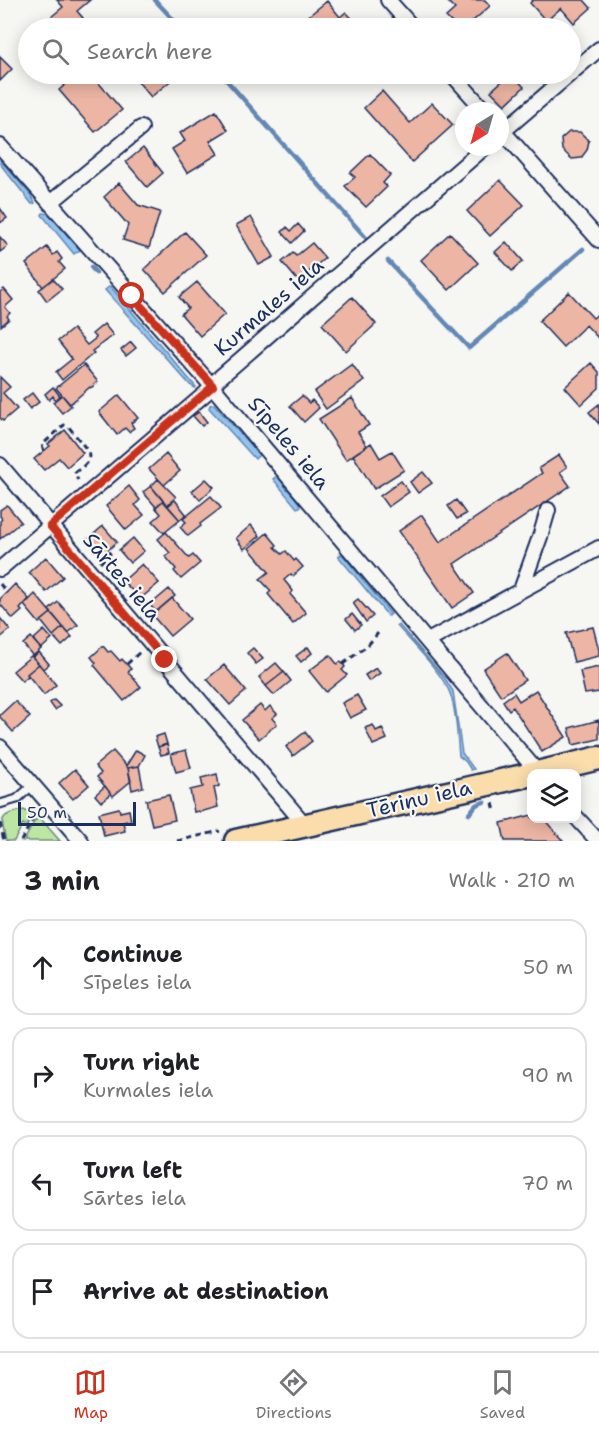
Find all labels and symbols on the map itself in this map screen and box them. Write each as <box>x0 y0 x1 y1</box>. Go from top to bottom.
north arrow <box>455 102 509 156</box>
street label: Kurmales iela <box>208 252 330 362</box>
route start <box>118 282 144 308</box>
street label: Sīpeles iela <box>242 390 336 496</box>
street label: Sārtes iela <box>77 527 167 627</box>
route end <box>151 646 177 672</box>
street label: Tēriņu iela <box>364 773 474 826</box>
scale bar <box>18 799 136 826</box>

